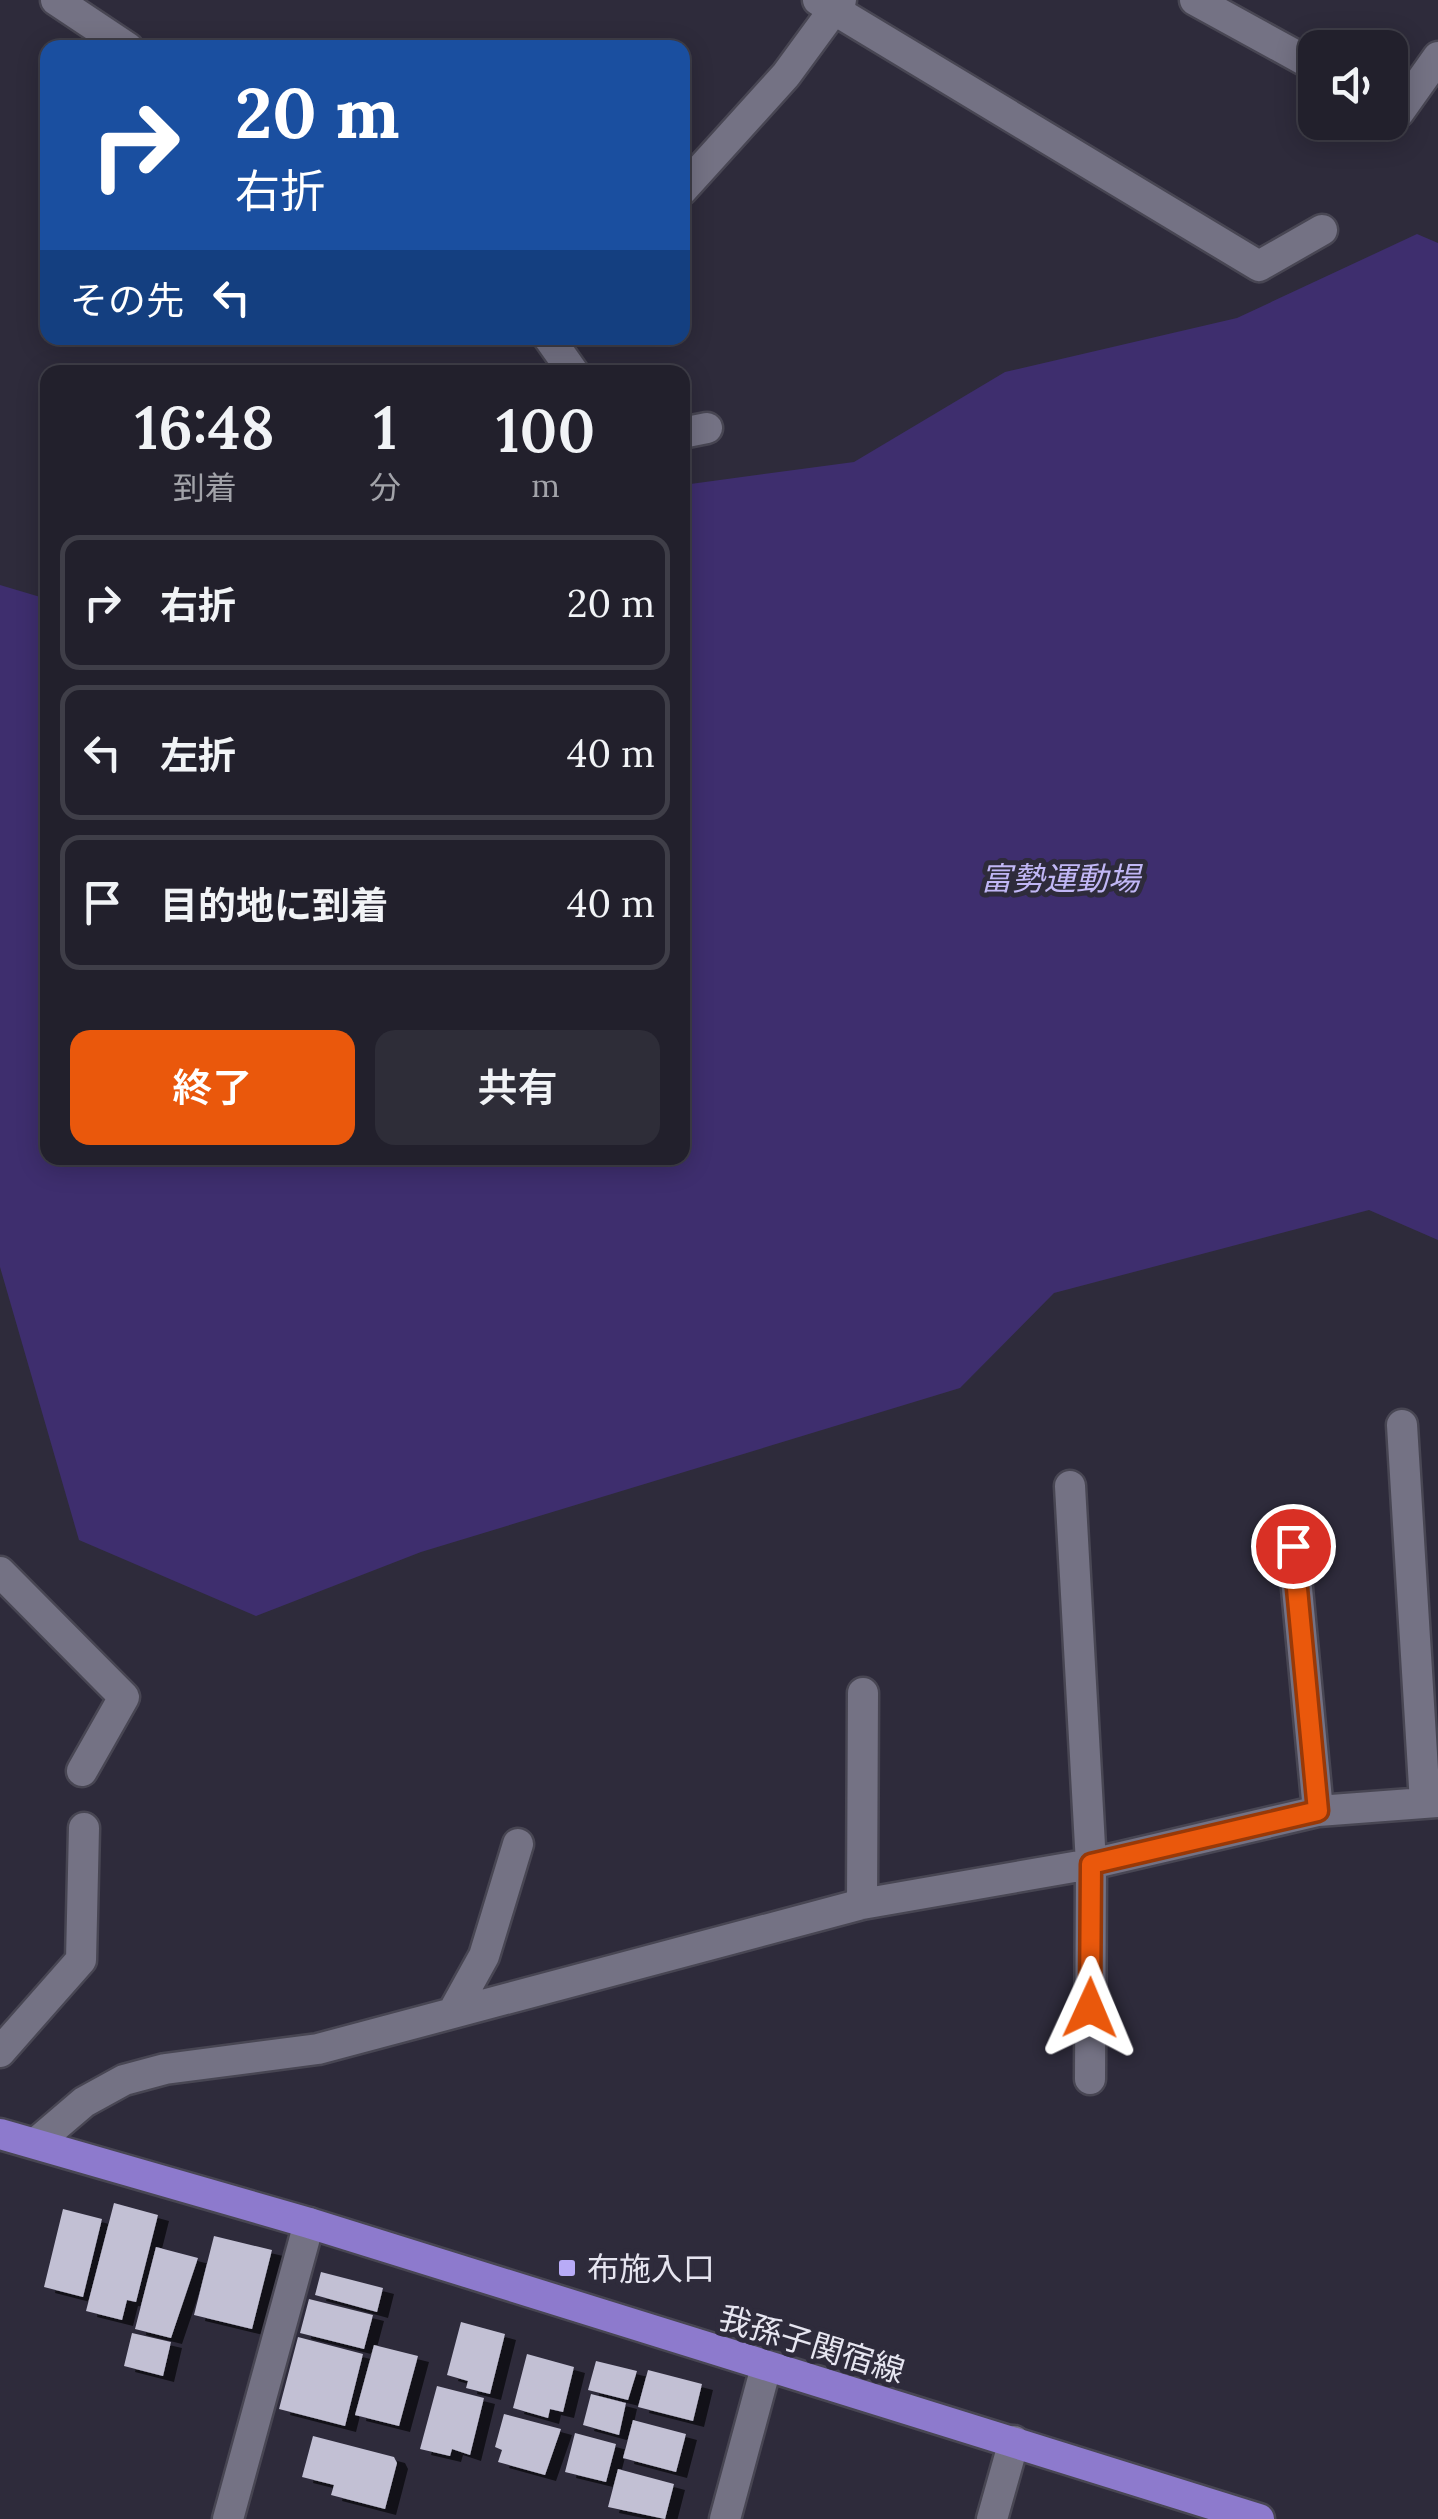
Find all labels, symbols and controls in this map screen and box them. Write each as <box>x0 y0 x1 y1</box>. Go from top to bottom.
map controls <box>1298 30 1408 140</box>
button: sound <box>1298 30 1408 140</box>
text: 20 m <box>235 68 400 157</box>
icon: right <box>70 80 200 210</box>
text: 右折 <box>235 162 325 219</box>
icon: left <box>204 270 259 325</box>
text: その先 <box>70 276 184 324</box>
text: 16:48 <box>135 389 275 465</box>
text: 1 <box>374 389 397 465</box>
text: 100 <box>496 392 595 468</box>
text: m <box>531 465 560 506</box>
text: 到着 <box>173 467 237 508</box>
text: 分 <box>369 467 401 508</box>
icon: right <box>75 575 130 630</box>
text: 20 m <box>567 579 655 627</box>
text: 右折 <box>160 581 236 629</box>
icon: left <box>75 725 130 780</box>
text: 40 m <box>567 729 655 777</box>
text: 左折 <box>160 731 236 779</box>
park label: 富勢運動場 <box>980 858 1143 899</box>
icon: arrive <box>75 875 130 930</box>
text: 40 m <box>567 879 655 927</box>
text: 目的地に到着 <box>160 881 388 929</box>
button: 終了 <box>70 1030 355 1145</box>
button: 共有 <box>375 1030 660 1145</box>
pin <box>1251 1504 1336 1589</box>
icon: arrive <box>1266 1519 1321 1574</box>
position arrow <box>1038 1956 1142 2060</box>
place label: 布施入口 <box>587 2248 715 2289</box>
marker: 布施入口 <box>556 2257 578 2279</box>
street label: 我孫子関宿線 <box>714 2296 910 2392</box>

